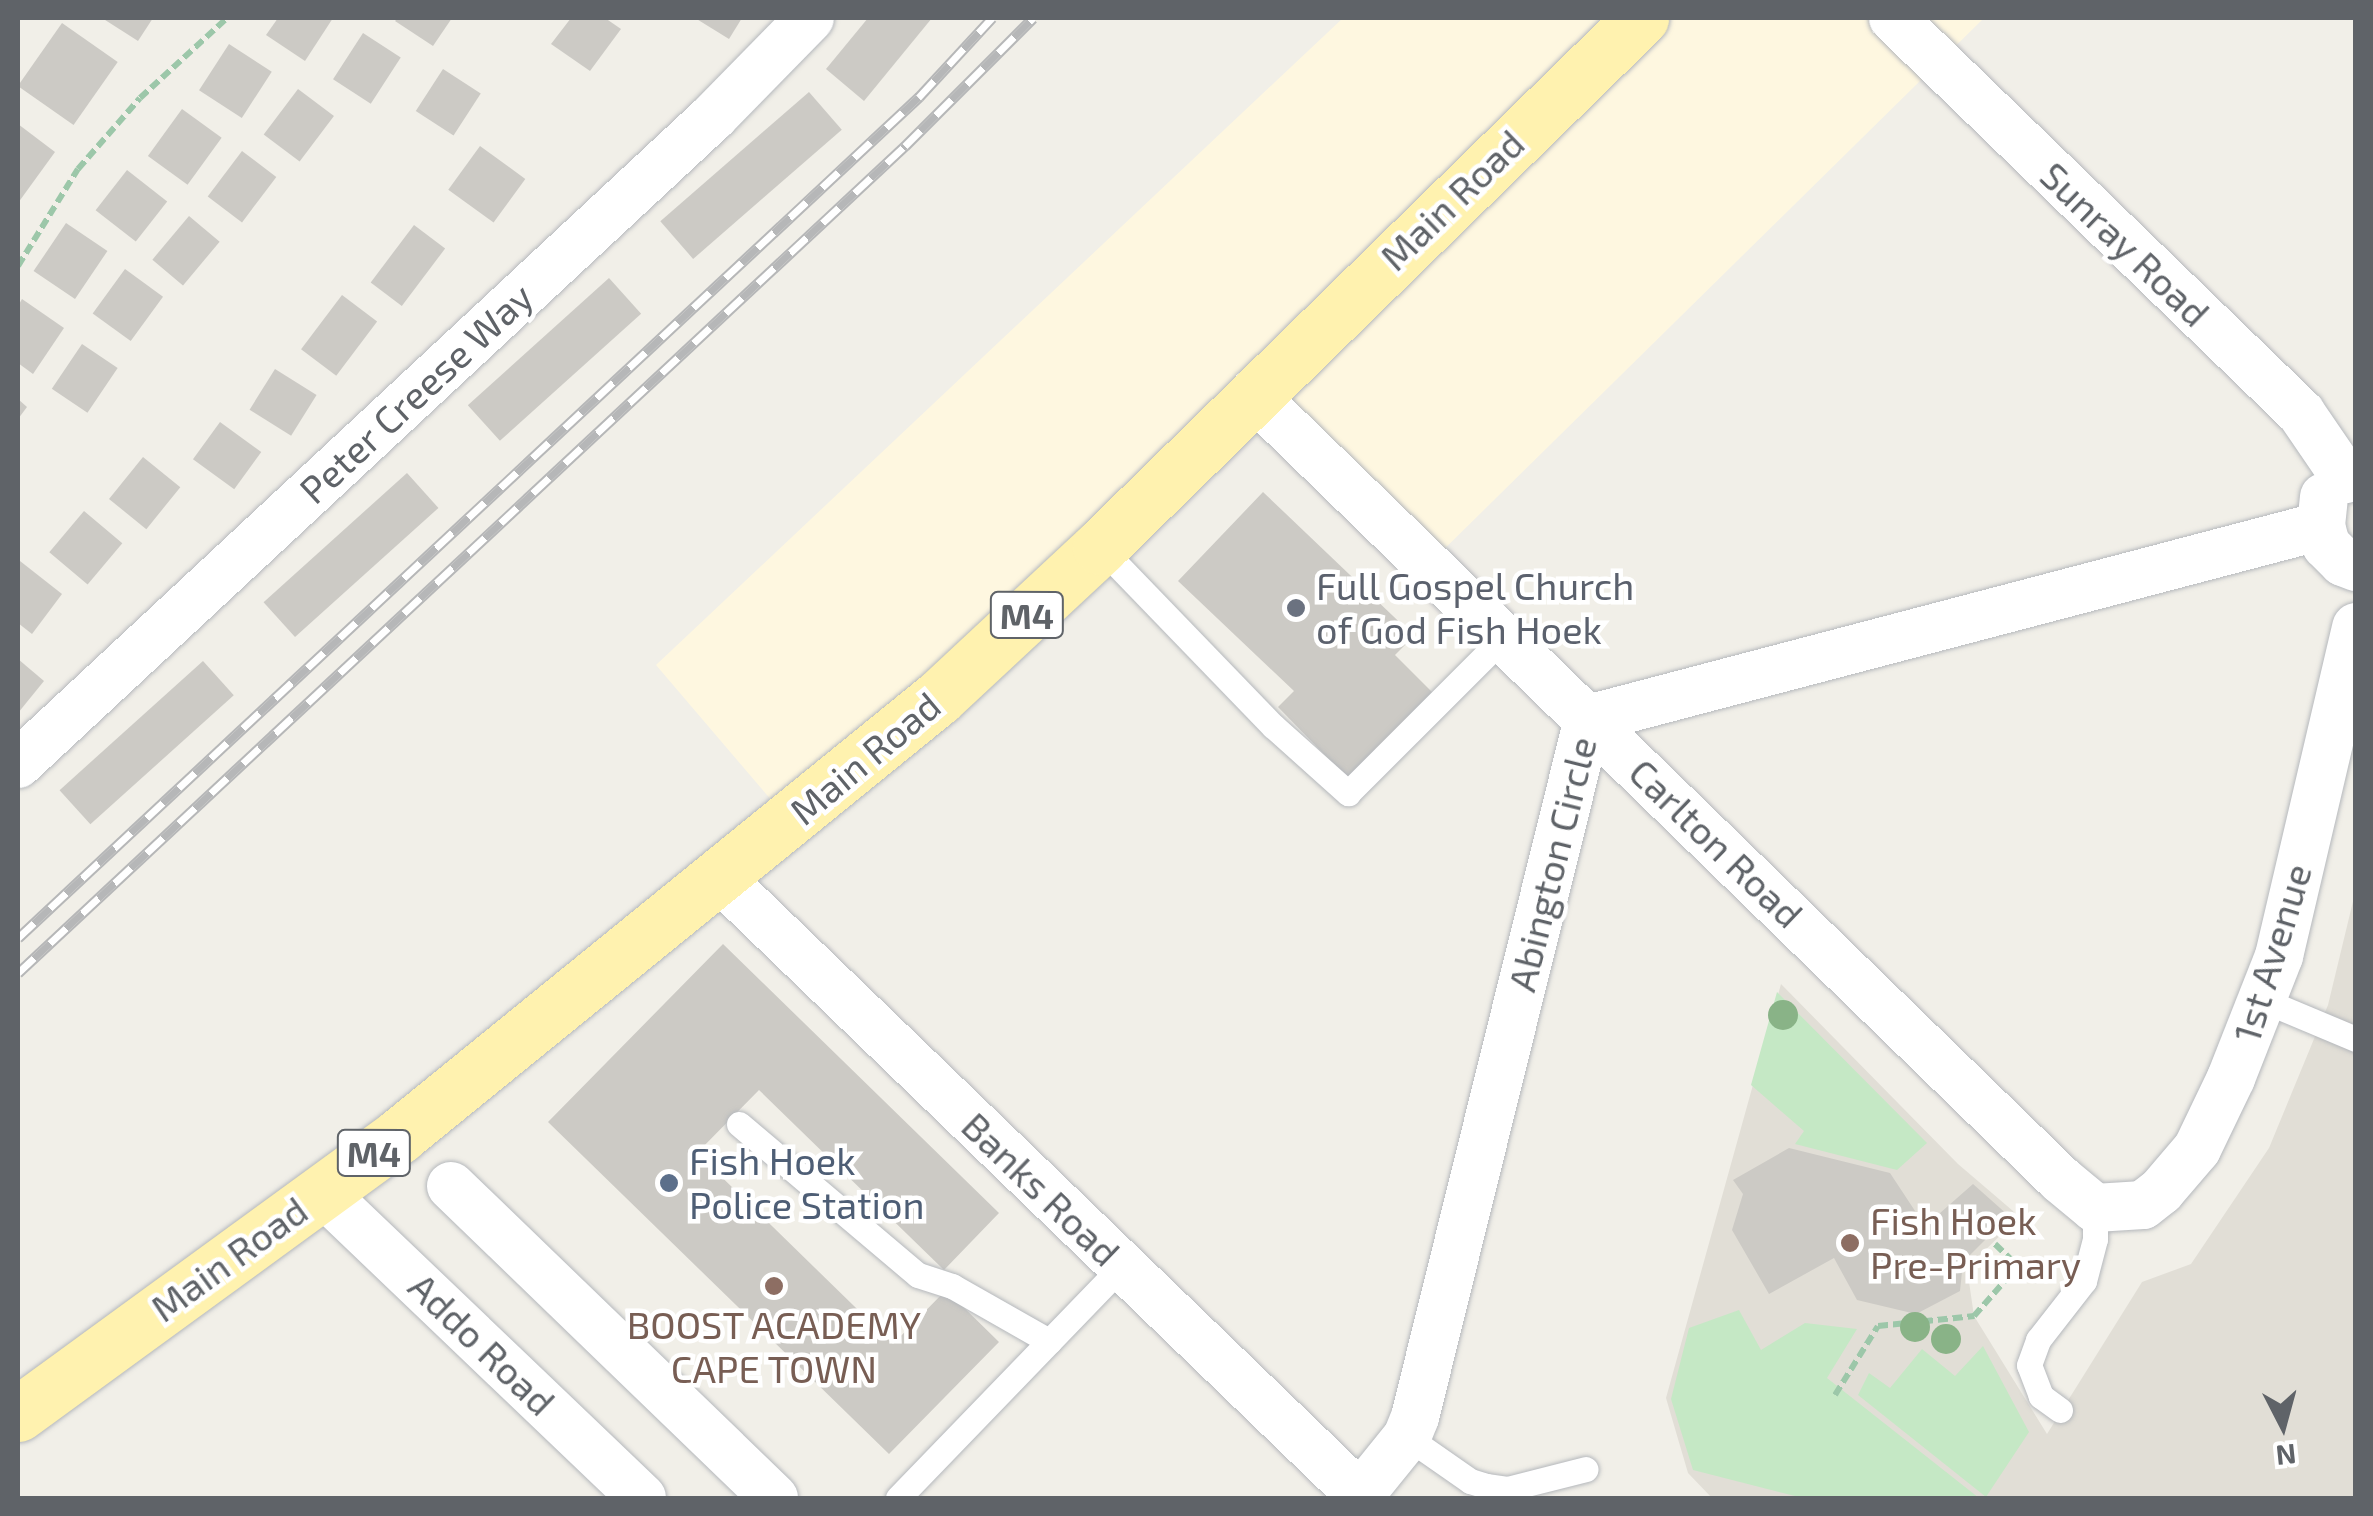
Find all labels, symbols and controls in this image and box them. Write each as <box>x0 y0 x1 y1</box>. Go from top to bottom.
street label: Main Road <box>1371 120 1533 280</box>
street label: Sunray Road <box>2031 152 2219 336</box>
street label: Peter Creese Way <box>290 273 542 513</box>
place label: Full Gospel Church of God Fish Hoek <box>1316 563 1636 652</box>
road number: M4 <box>990 585 1064 645</box>
marker: Full Gospel Church of God Fish Hoek <box>1285 597 1307 619</box>
street label: Main Road <box>781 682 949 834</box>
street label: Abington Circle <box>1498 732 1606 996</box>
street label: Carlton Road <box>1620 749 1812 937</box>
street label: 1st Avenue <box>2223 858 2321 1048</box>
street label: Banks Road <box>953 1103 1129 1275</box>
road number: M4 <box>336 1123 412 1183</box>
place label: Fish Hoek Police Station <box>689 1138 925 1228</box>
marker: Fish Hoek Police Station <box>658 1172 680 1194</box>
street label: Main Road <box>142 1187 316 1331</box>
place label: Fish Hoek Pre-Primary <box>1870 1198 2081 1288</box>
marker: Fish Hoek Pre-Primary <box>1839 1232 1861 1254</box>
street label: Addo Road <box>400 1263 564 1425</box>
marker: BOOST ACADEMY CAPE TOWN <box>763 1275 785 1297</box>
place label: BOOST ACADEMY CAPE TOWN <box>626 1302 922 1392</box>
north arrow <box>2233 1376 2333 1476</box>
text: N <box>2274 1438 2298 1474</box>

